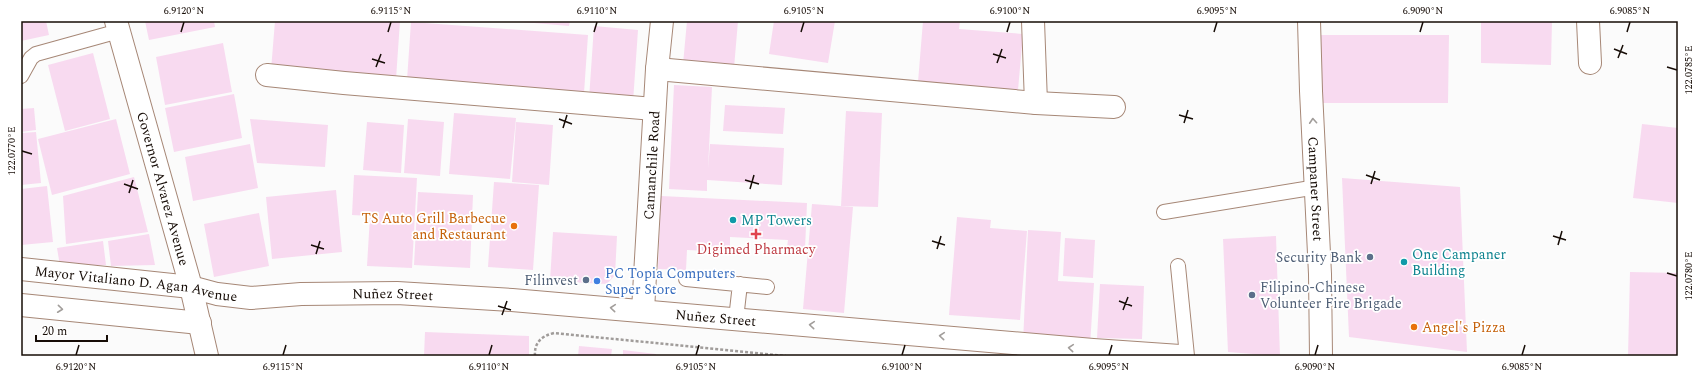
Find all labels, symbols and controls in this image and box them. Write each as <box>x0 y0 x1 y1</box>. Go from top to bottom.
text: 6.9120°N <box>164 3 204 19</box>
text: 6.9115°N <box>371 3 411 19</box>
text: 6.9110°N <box>577 3 617 19</box>
text: 6.9105°N <box>784 3 824 19</box>
text: 6.9100°N <box>990 3 1030 19</box>
text: 6.9095°N <box>1197 3 1237 19</box>
text: 6.9090°N <box>1403 3 1443 19</box>
text: 6.9085°N <box>1610 3 1650 19</box>
text: 122.0785°E <box>1681 45 1697 95</box>
street label: Governor Alvarez Avenue <box>131 109 194 268</box>
street label: Camanchile Road <box>638 110 666 220</box>
one-way arrow <box>1308 118 1317 124</box>
text: 122.0770°E <box>4 126 20 176</box>
street label: Campaner Street <box>1302 136 1328 242</box>
place label: TS Auto Grill Barbecue and Restaurant <box>361 208 506 245</box>
place label: MP Towers <box>741 210 812 231</box>
marker: MP Towers <box>728 215 738 225</box>
marker: TS Auto Grill Barbecue and Restaurant <box>509 221 519 231</box>
marker: Digimed Pharmacy <box>751 229 761 239</box>
place label: Digimed Pharmacy <box>696 239 817 260</box>
place label: One Campaner Building <box>1412 244 1507 281</box>
place label: Security Bank <box>1276 247 1362 268</box>
text: 122.0780°E <box>1681 251 1697 301</box>
marker: Security Bank <box>1365 252 1375 262</box>
marker: One Campaner Building <box>1399 257 1409 267</box>
street label: Mayor Vitaliano D. Agan Avenue <box>34 261 239 307</box>
place label: PC Topia Computers Super Store <box>605 263 735 300</box>
place label: Filinvest <box>524 270 578 291</box>
marker: Filinvest <box>581 275 591 285</box>
marker: PC Topia Computers Super Store <box>592 276 602 286</box>
place label: Filipino-Chinese Volunteer Fire Brigade <box>1260 277 1402 314</box>
street label: Nuñez Street <box>352 283 434 306</box>
marker: Filipino-Chinese Volunteer Fire Brigade <box>1247 290 1257 300</box>
one-way arrow <box>610 303 616 312</box>
one-way arrow <box>57 304 63 313</box>
street label: Nuñez Street <box>674 304 757 332</box>
scale bar <box>36 317 107 343</box>
place label: Angel's Pizza <box>1422 317 1506 338</box>
one-way arrow <box>809 321 815 330</box>
text: 20 m <box>42 322 67 341</box>
marker: Angel's Pizza <box>1409 322 1419 332</box>
one-way arrow <box>939 332 945 341</box>
one-way arrow <box>1068 344 1074 353</box>
text: 6.9120°N <box>56 359 96 375</box>
text: 6.9115°N <box>263 359 303 375</box>
text: 6.9110°N <box>469 359 509 375</box>
text: 6.9105°N <box>676 359 716 375</box>
text: 6.9100°N <box>882 359 922 375</box>
text: 6.9095°N <box>1089 359 1129 375</box>
text: 6.9090°N <box>1295 359 1335 375</box>
text: 6.9085°N <box>1502 359 1542 375</box>

